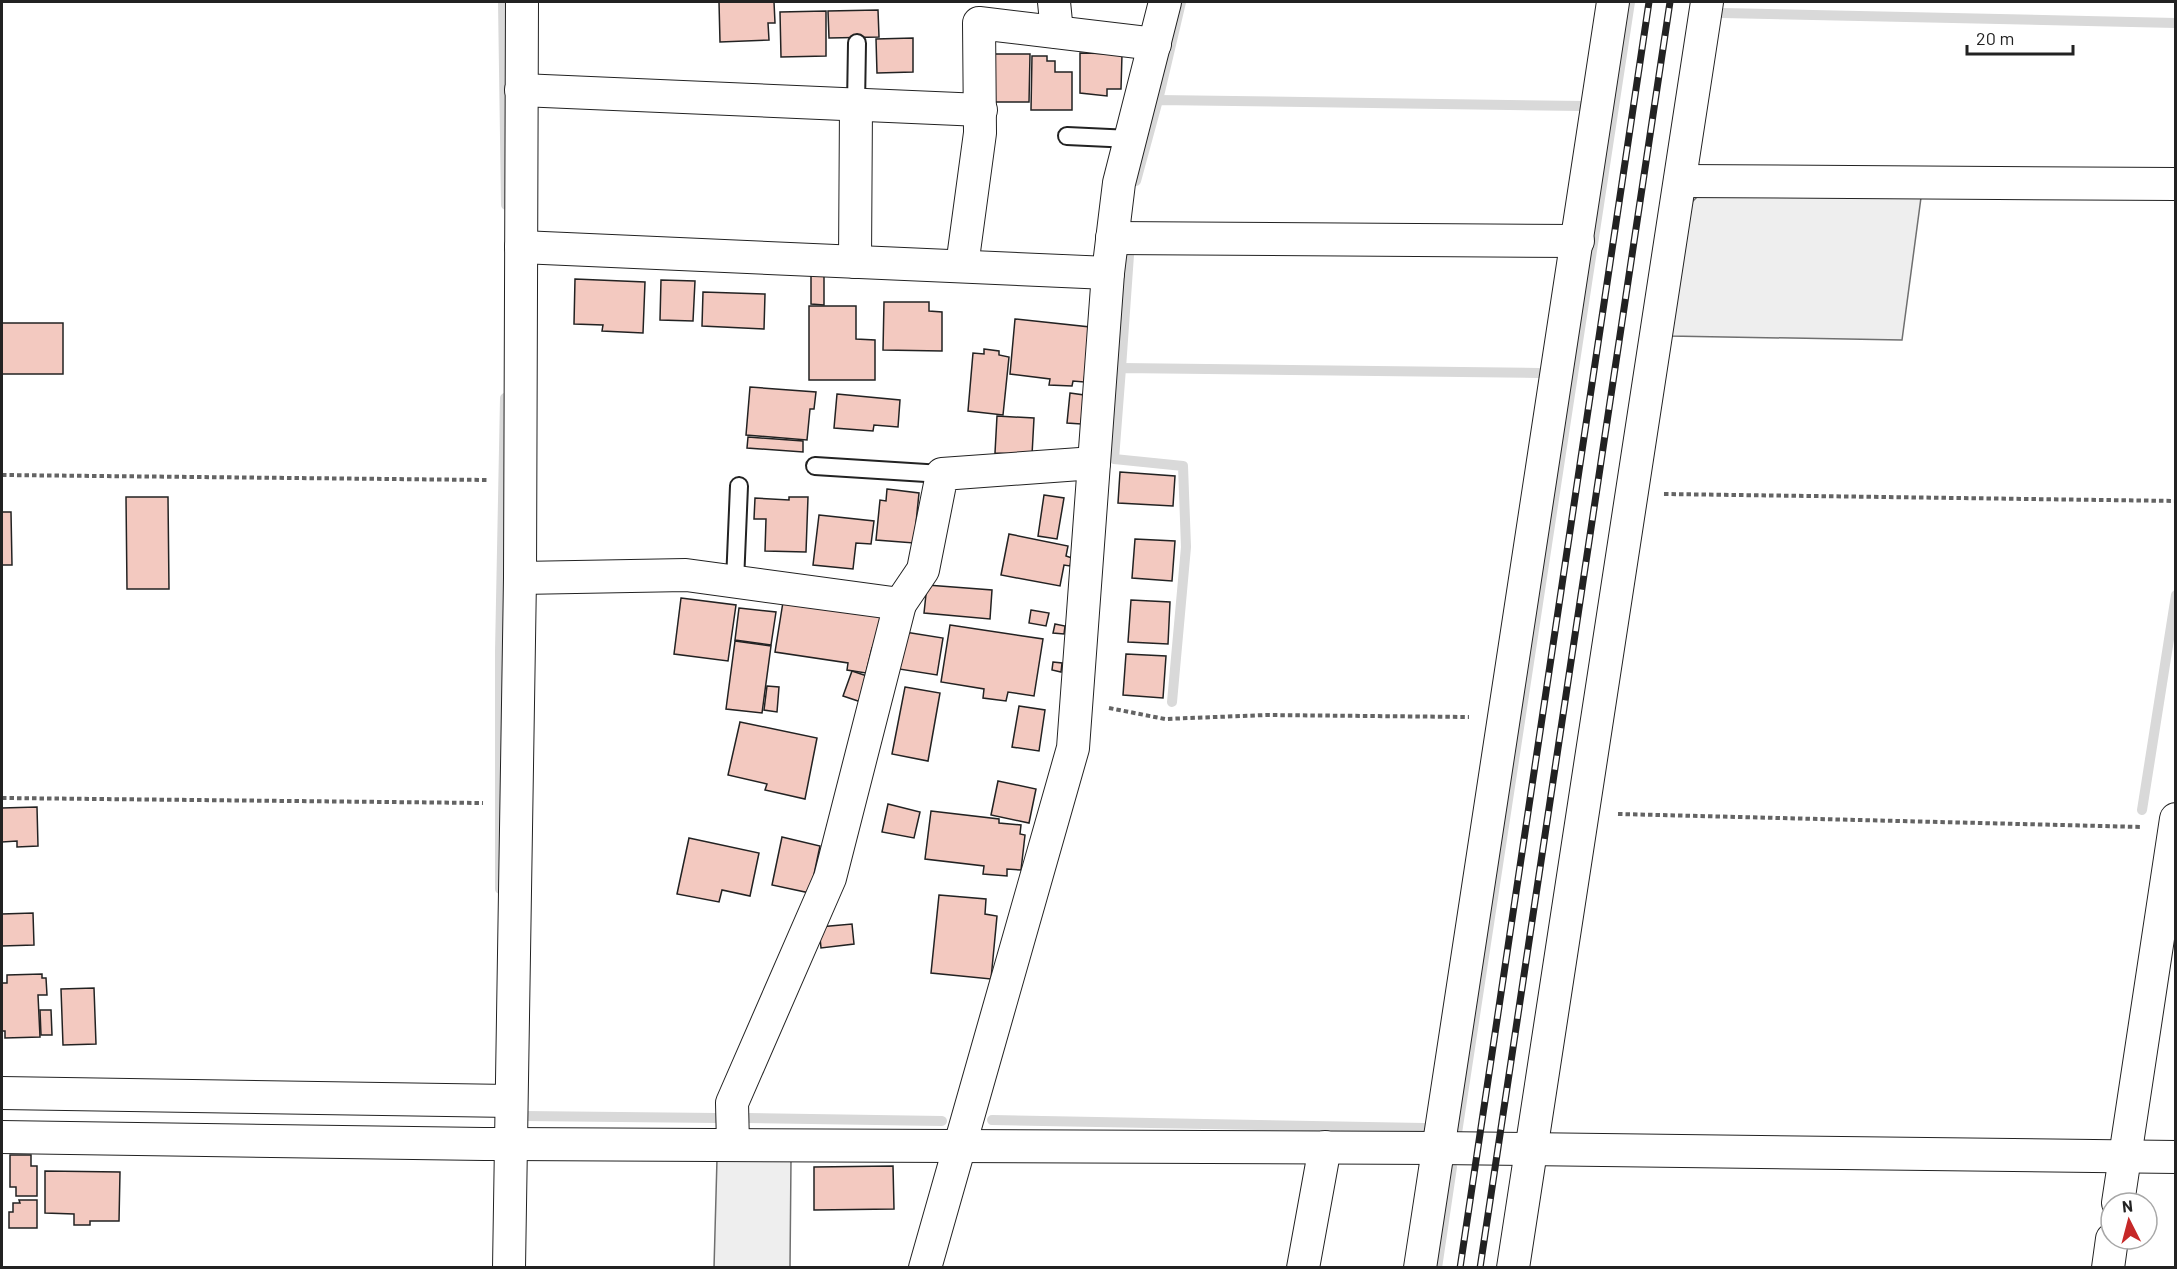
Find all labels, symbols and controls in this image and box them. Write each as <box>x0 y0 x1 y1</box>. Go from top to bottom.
scale bar <box>1967 18 2074 56</box>
text: 20 m <box>1976 27 2014 49</box>
north arrow <box>2099 1191 2159 1251</box>
text: N <box>2121 1196 2134 1216</box>

